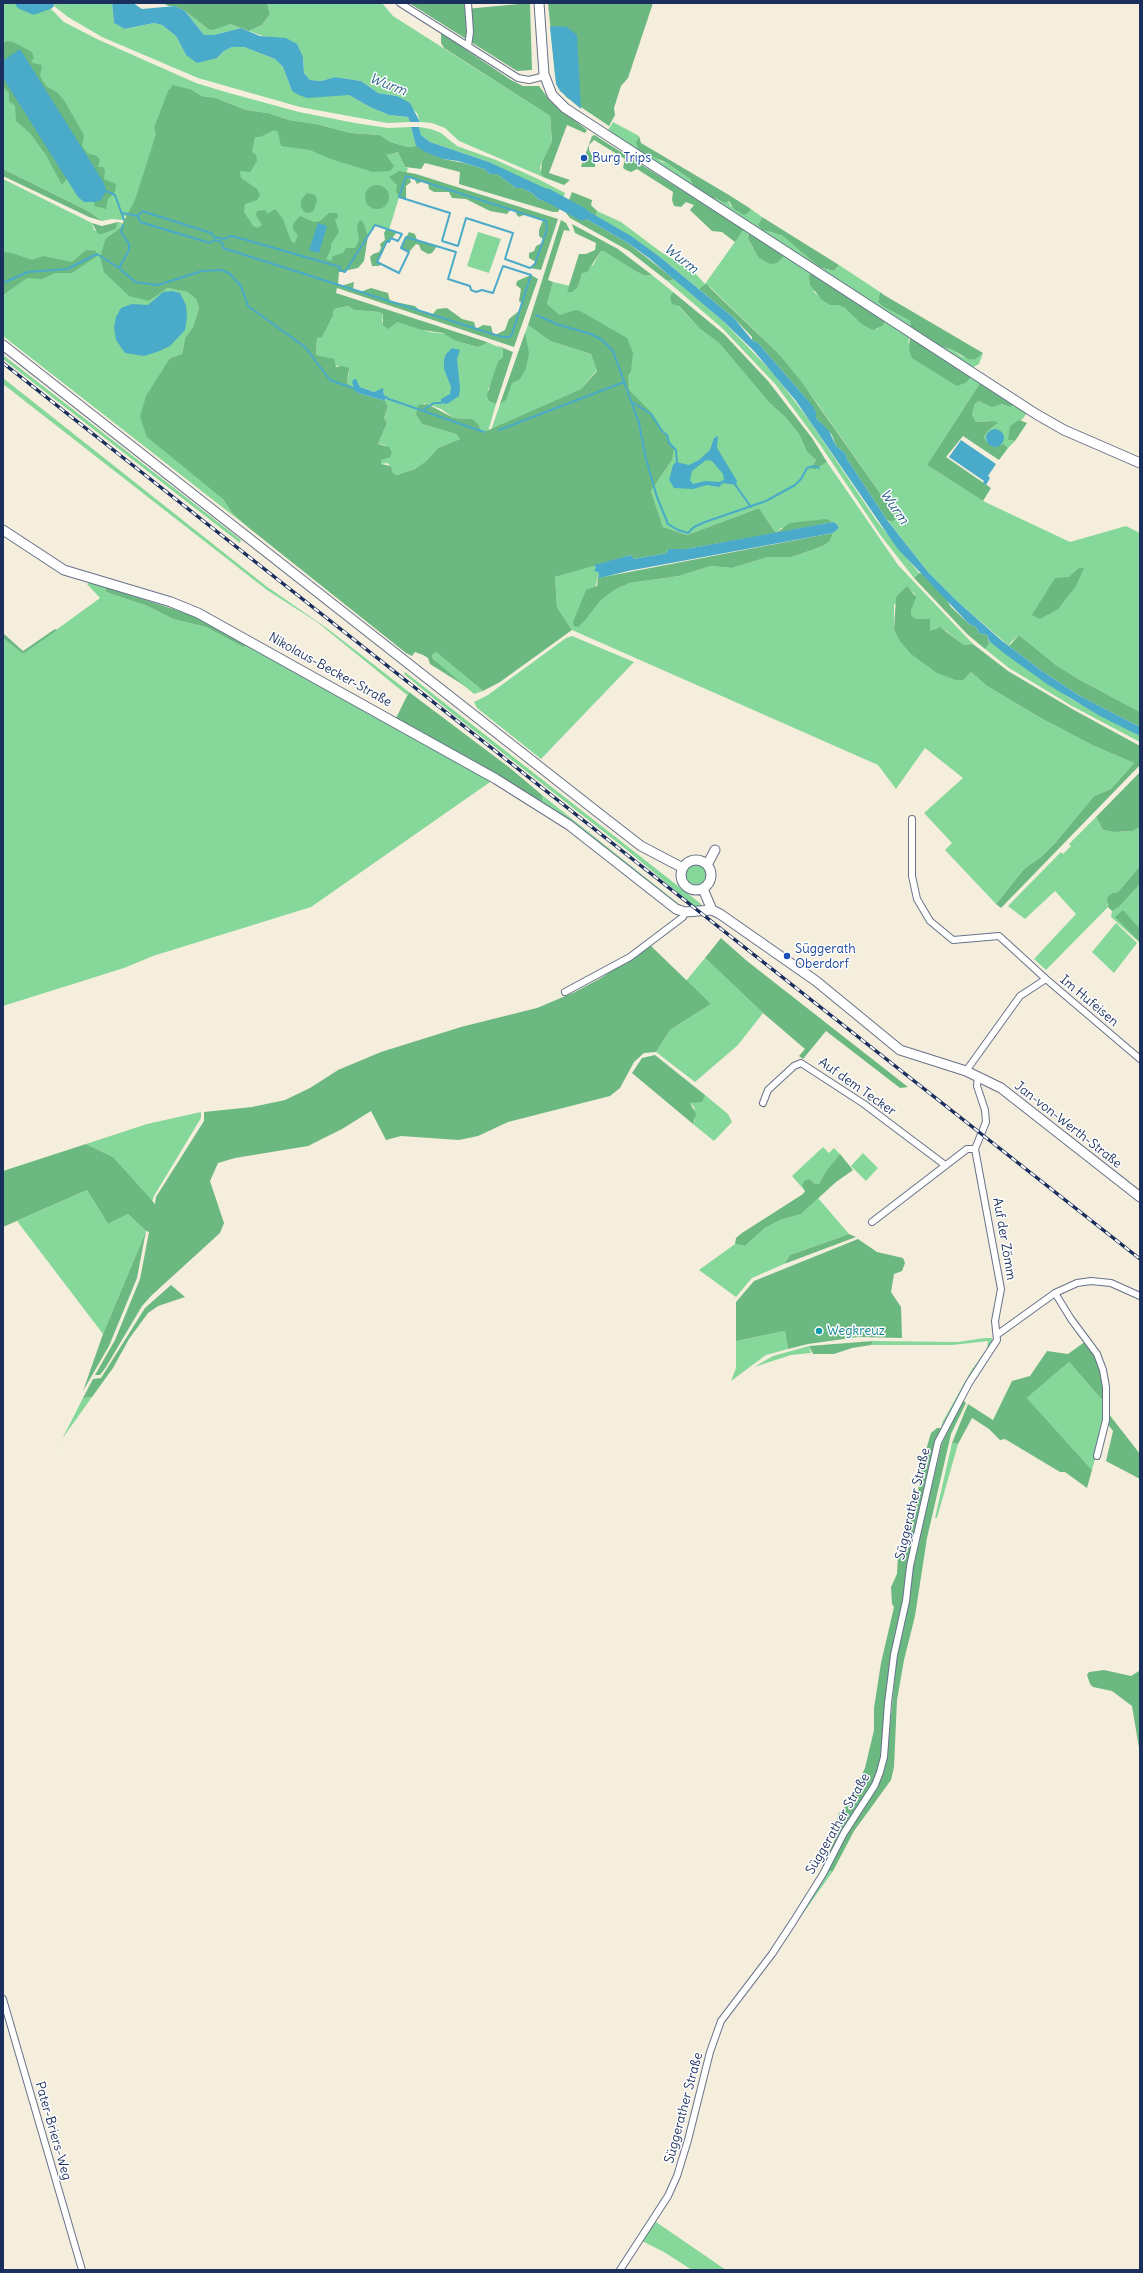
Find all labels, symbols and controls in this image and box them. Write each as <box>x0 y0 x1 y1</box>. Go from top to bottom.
water label: Wurm <box>367 70 409 100</box>
place label: Burg Trips <box>592 150 651 166</box>
marker: Burg Trips <box>579 153 589 163</box>
water label: Wurm <box>661 241 701 277</box>
water label: Wurm <box>876 486 912 528</box>
street label: Nikolaus-Becker-Straße <box>266 630 394 710</box>
place label: Süggerath Oberdorf <box>795 941 856 972</box>
marker: Süggerath Oberdorf <box>782 951 792 961</box>
street label: Im Hufeisen <box>1057 972 1121 1030</box>
street label: Auf dem Tecker <box>815 1055 899 1119</box>
street label: Jan-von-Werth-Straße <box>1011 1078 1125 1172</box>
street label: Auf der Zömm <box>989 1197 1019 1281</box>
place label: Wegkreuz <box>827 1323 885 1339</box>
marker: Wegkreuz <box>814 1326 824 1336</box>
street label: Süggerather Straße <box>893 1447 933 1561</box>
street label: Süggerather Straße <box>803 1771 873 1877</box>
street label: Süggerather Straße <box>662 2051 706 2165</box>
street label: Pater-Briers-Weg <box>31 2080 75 2182</box>

